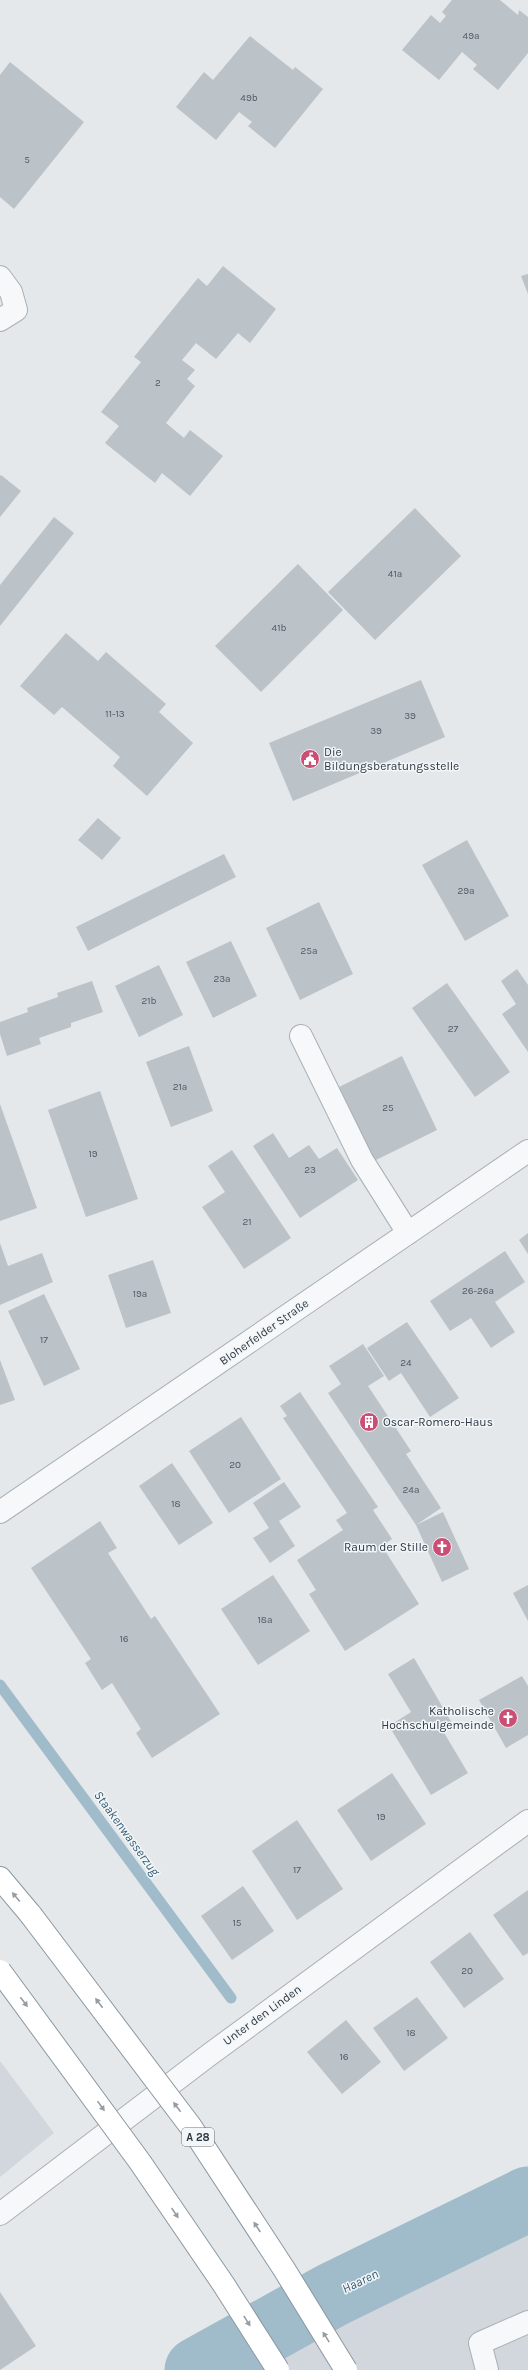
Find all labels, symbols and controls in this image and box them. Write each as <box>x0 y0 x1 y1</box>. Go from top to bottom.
house number: 49a <box>463 30 479 42</box>
house number: 49b <box>240 92 258 104</box>
house number: 5 <box>24 154 30 166</box>
house number: 2 <box>155 377 161 389</box>
house number: 41a <box>388 568 402 580</box>
house number: 41b <box>272 622 286 634</box>
house number: 11-13 <box>105 708 125 720</box>
house number: 39 <box>404 710 416 722</box>
house number: 39 <box>370 725 382 737</box>
place label: Die Bildungsberatungsstelle <box>324 745 459 773</box>
public building icon: Die Bildungsberatungsstelle <box>299 748 321 770</box>
house number: 29a <box>457 885 475 897</box>
house number: 25a <box>301 945 317 957</box>
house number: 23a <box>213 973 231 985</box>
house number: 21b <box>141 995 157 1007</box>
house number: 27 <box>448 1023 459 1035</box>
house number: 21a <box>173 1081 187 1093</box>
house number: 25 <box>382 1102 394 1114</box>
house number: 19 <box>88 1148 98 1160</box>
house number: 23 <box>304 1164 316 1176</box>
house number: 21 <box>242 1216 252 1228</box>
house number: 26-26a <box>462 1285 494 1297</box>
house number: 19a <box>133 1288 147 1300</box>
street label: Bloherfelder Straße <box>217 1296 311 1368</box>
house number: 17 <box>40 1334 48 1346</box>
house number: 24 <box>400 1357 412 1369</box>
building icon: Oscar-Romero-Haus <box>358 1411 380 1433</box>
place label: Oscar-Romero-Haus <box>383 1415 493 1429</box>
house number: 20 <box>229 1459 241 1471</box>
house number: 24a <box>403 1484 419 1496</box>
house number: 18 <box>171 1498 181 1510</box>
church icon: Raum der Stille <box>431 1536 453 1558</box>
place label: Raum der Stille <box>344 1540 428 1554</box>
house number: 18a <box>258 1614 272 1626</box>
house number: 16 <box>119 1633 129 1645</box>
place label: Katholische Hochschulgemeinde <box>381 1704 494 1732</box>
church icon: Katholische Hochschulgemeinde <box>497 1707 519 1729</box>
water label: Staakenwasserzug <box>91 1788 164 1880</box>
house number: 19 <box>376 1811 386 1823</box>
house number: 17 <box>293 1864 301 1876</box>
one-way arrow <box>11 1891 20 1902</box>
house number: 15 <box>233 1917 242 1929</box>
house number: 20 <box>461 1965 473 1977</box>
street label: Unter den Linden <box>220 1982 304 2048</box>
one-way arrow <box>20 1996 28 2007</box>
one-way arrow <box>95 1997 103 2008</box>
house number: 18 <box>406 2027 416 2039</box>
house number: 16 <box>339 2051 349 2063</box>
one-way arrow <box>96 2101 105 2112</box>
one-way arrow <box>173 2102 181 2112</box>
road number: A 28 <box>182 2128 214 2146</box>
one-way arrow <box>171 2208 179 2218</box>
one-way arrow <box>253 2221 260 2233</box>
water label: Haaren <box>339 2266 381 2296</box>
one-way arrow <box>243 2316 251 2326</box>
one-way arrow <box>322 2331 329 2343</box>

